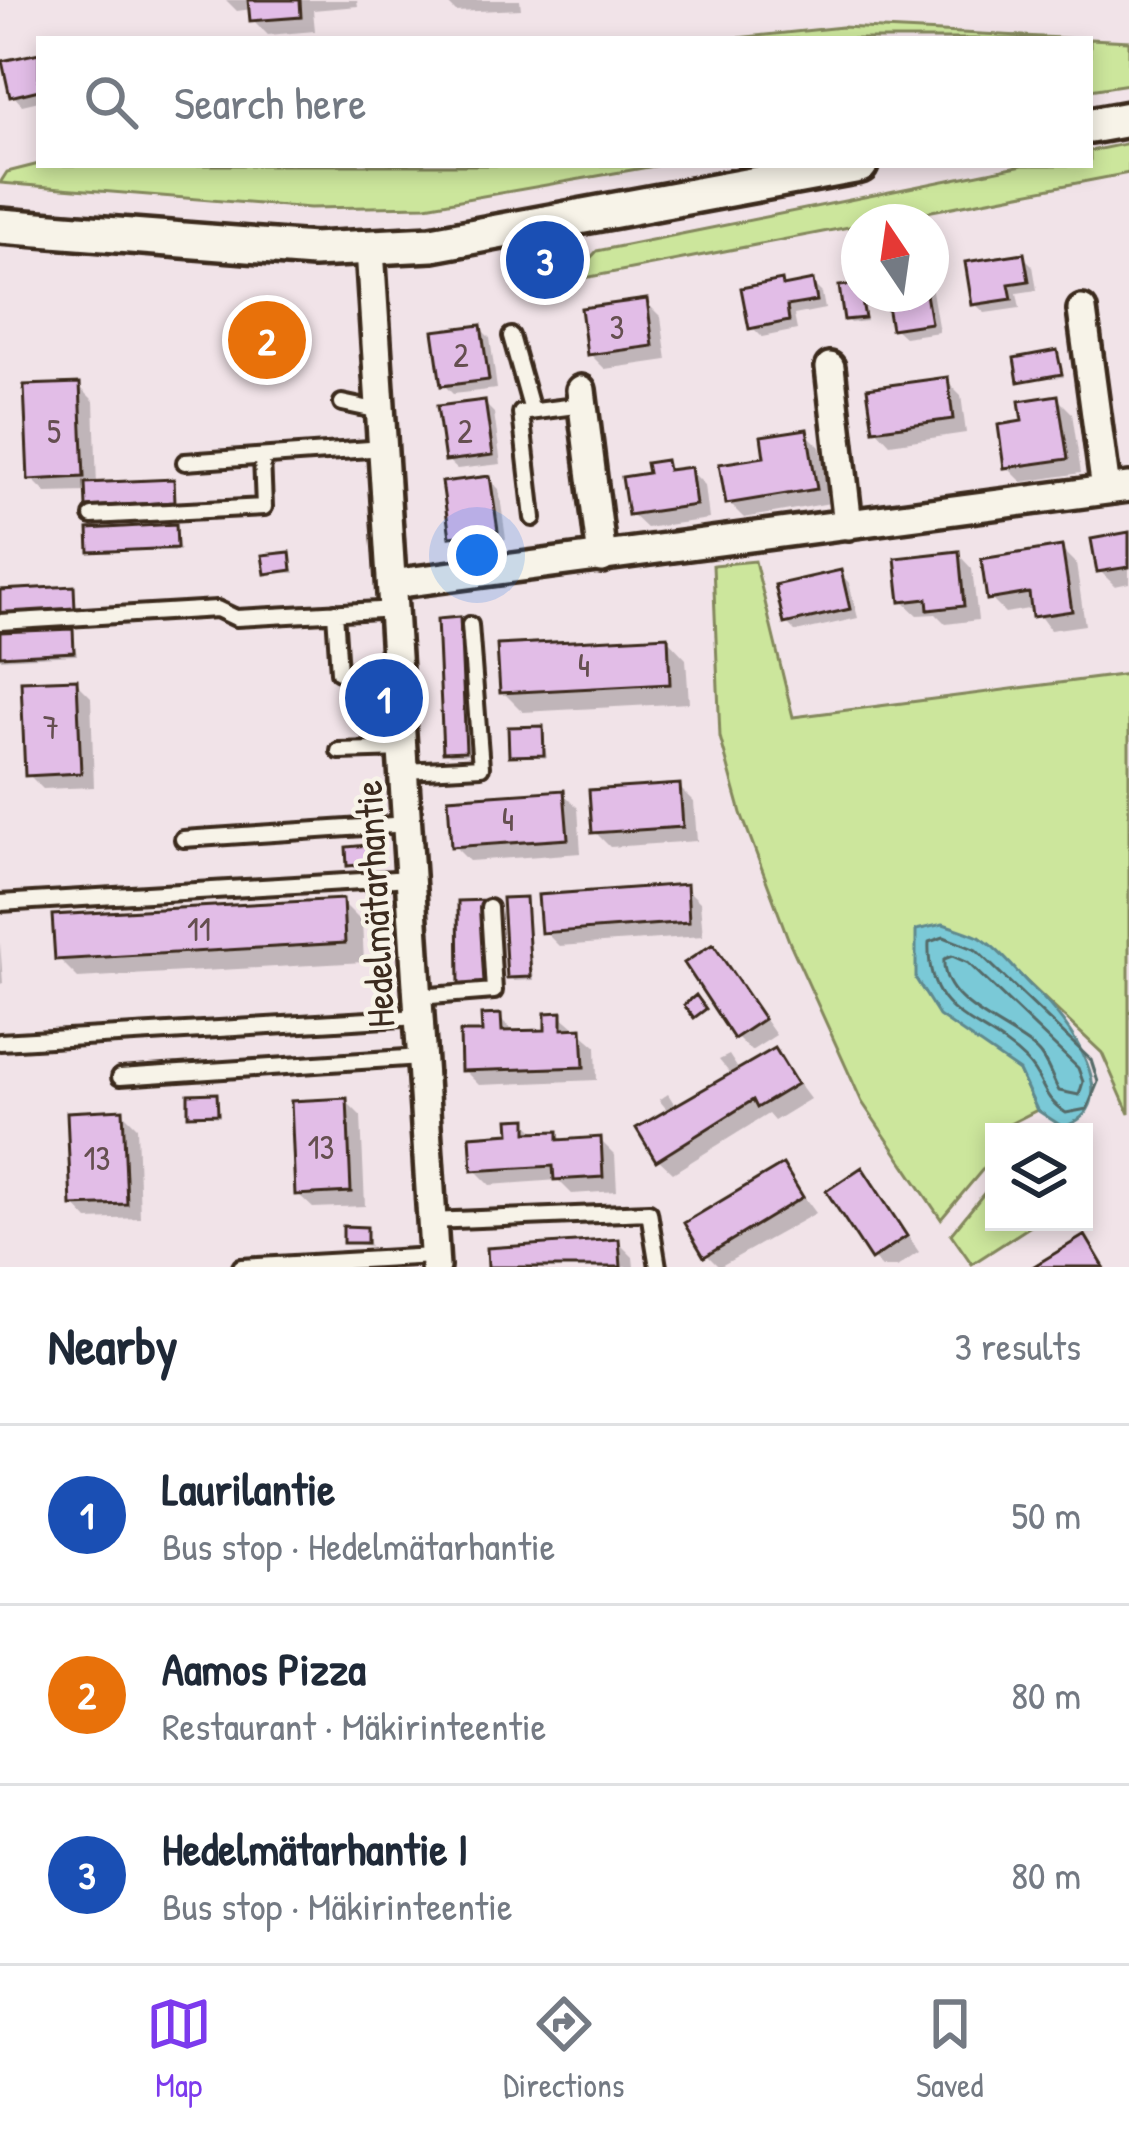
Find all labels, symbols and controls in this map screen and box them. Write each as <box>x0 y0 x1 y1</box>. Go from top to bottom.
search box <box>36 36 1093 168</box>
icon: search <box>78 69 144 135</box>
text: Search here <box>174 72 366 133</box>
north arrow <box>841 204 949 312</box>
pin: 3 <box>506 215 584 305</box>
pin: 2 <box>228 295 306 385</box>
house number: 3 <box>610 305 624 349</box>
house number: 2 <box>453 333 469 377</box>
house number: 5 <box>47 409 61 453</box>
house number: 2 <box>457 409 473 453</box>
your location <box>447 525 507 585</box>
house number: 4 <box>578 643 590 687</box>
pin: 1 <box>345 653 423 743</box>
house number: 7 <box>43 705 59 749</box>
street label: Hedelmätarhantie <box>341 779 406 1029</box>
house number: 4 <box>502 797 514 841</box>
house number: 11 <box>187 907 211 951</box>
map controls <box>985 1123 1093 1231</box>
button: layers <box>985 1123 1093 1231</box>
house number: 13 <box>308 1125 334 1169</box>
house number: 13 <box>84 1136 110 1180</box>
text: Nearby <box>48 1311 178 1380</box>
text: 3 results <box>955 1319 1081 1372</box>
text: Laurilantie <box>162 1458 335 1519</box>
text: 1 <box>80 1488 94 1541</box>
text: 50 m <box>1012 1488 1081 1541</box>
text: Bus stop · Hedelmätarhantie <box>162 1519 555 1572</box>
text: Aamos Pizza <box>162 1638 366 1699</box>
text: 2 <box>78 1668 96 1721</box>
text: 80 m <box>1011 1668 1081 1721</box>
text: Restaurant · Mäkirinteentie <box>162 1699 546 1752</box>
text: Hedelmätarhantie I <box>162 1818 468 1879</box>
text: 3 <box>78 1848 96 1901</box>
text: 80 m <box>1011 1848 1081 1901</box>
text: Bus stop · Mäkirinteentie <box>162 1879 513 1932</box>
tab: Map <box>146 1991 212 2107</box>
tab: Directions <box>503 1991 625 2107</box>
tab: Saved <box>916 1991 983 2107</box>

